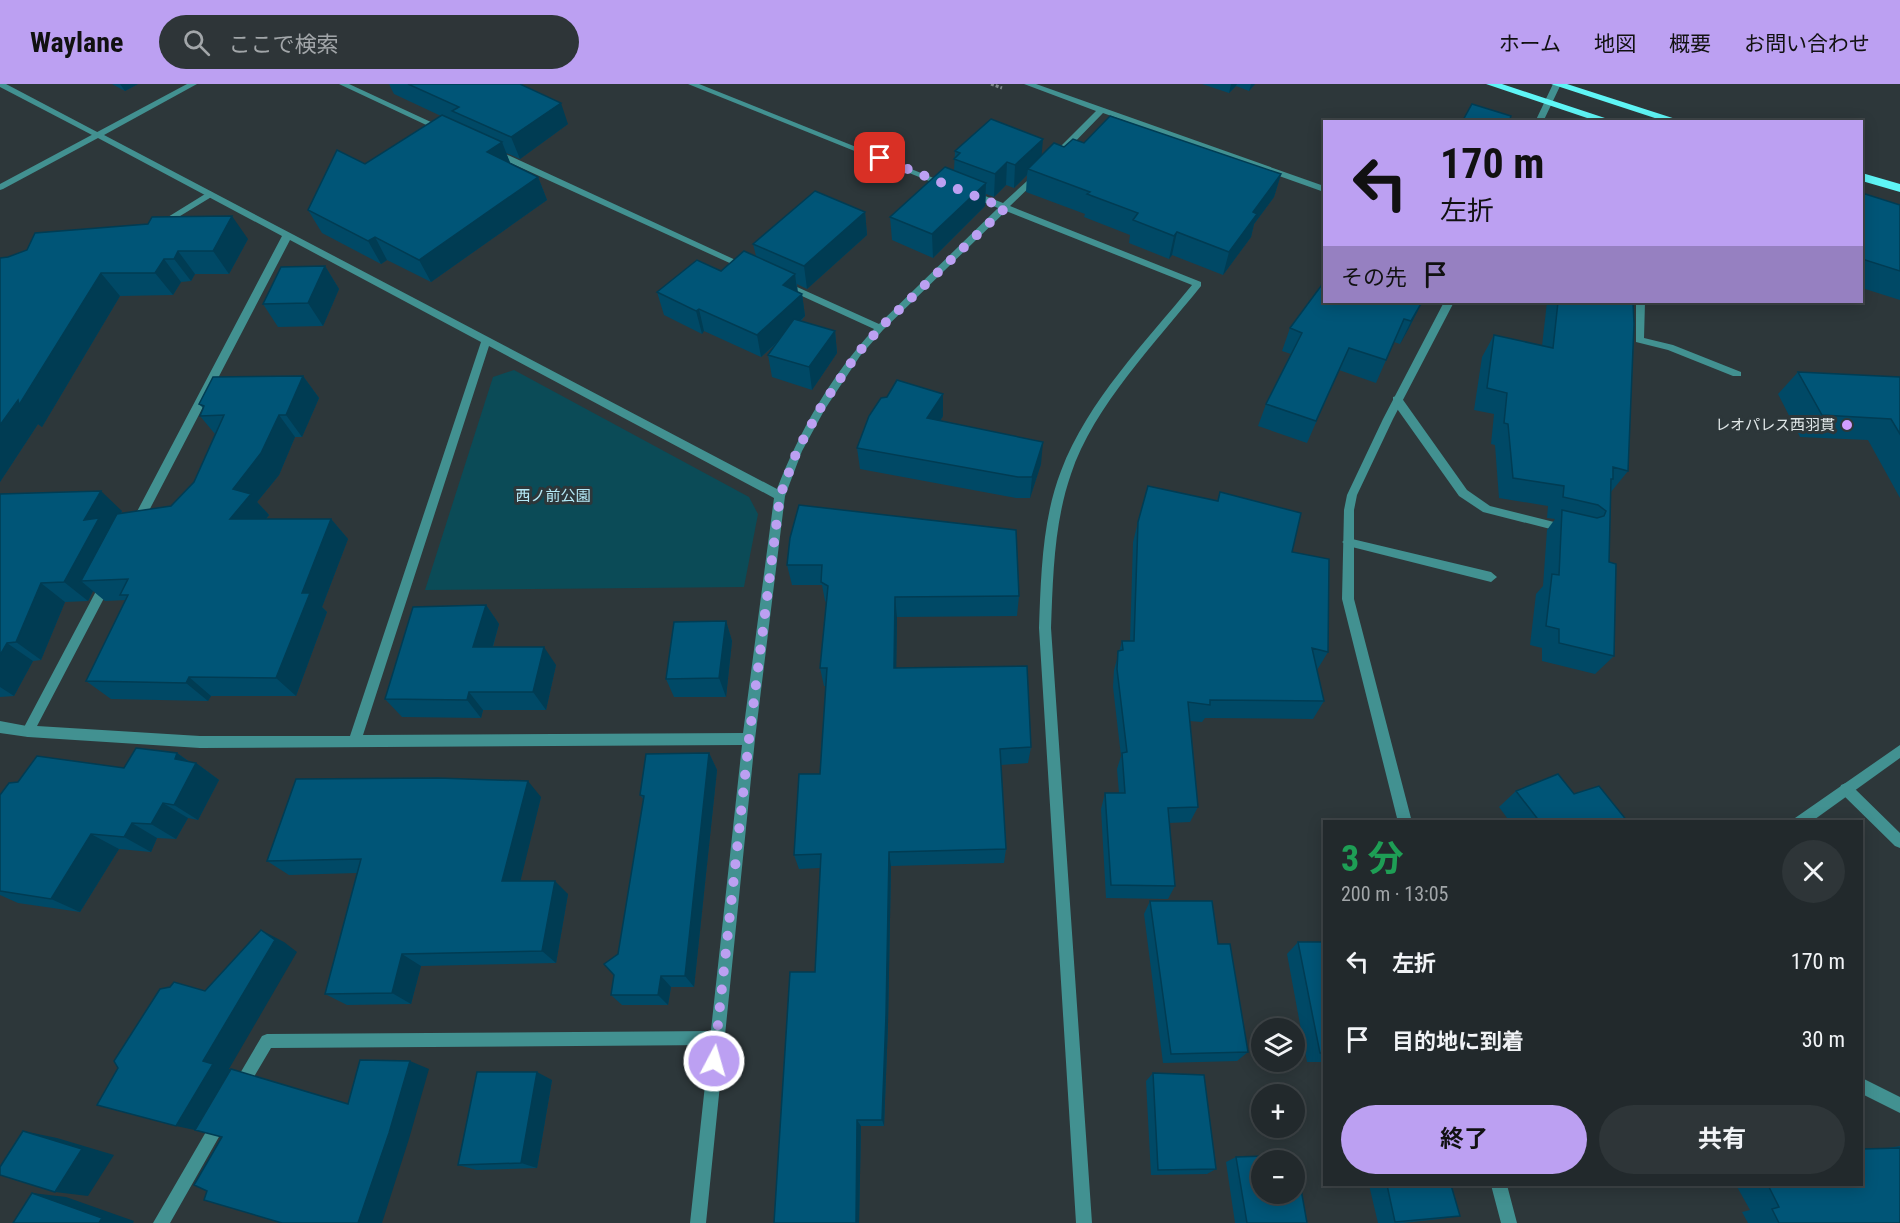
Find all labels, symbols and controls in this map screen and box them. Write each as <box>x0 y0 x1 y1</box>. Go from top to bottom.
search box <box>159 15 579 69</box>
text: Waylane <box>30 26 123 59</box>
icon: search <box>180 26 213 59</box>
text: ここで検索 <box>228 32 338 57</box>
text: ホーム <box>1499 32 1561 56</box>
text: 地図 <box>1594 32 1636 56</box>
text: 概要 <box>1669 32 1711 56</box>
text: お問い合わせ <box>1744 32 1870 56</box>
pin <box>854 132 905 183</box>
text: 170 m <box>1440 139 1545 188</box>
icon: arrive <box>863 141 896 174</box>
icon: left <box>1341 144 1419 222</box>
text: 左折 <box>1440 195 1494 227</box>
icon: arrive <box>1419 258 1452 291</box>
text: その先 <box>1341 265 1407 290</box>
place label: レオパレス西羽貫 <box>1715 416 1835 434</box>
marker: レオパレス西羽貫 <box>1840 418 1854 432</box>
park label: 西ノ前公園 <box>515 487 591 505</box>
text: 3 分 <box>1341 838 1404 880</box>
button: close <box>1782 840 1845 903</box>
text: 200 m · 13:05 <box>1341 882 1448 906</box>
icon: left <box>1341 945 1374 978</box>
text: 170 m <box>1791 949 1845 974</box>
text: 左折 <box>1392 951 1436 976</box>
map controls <box>1251 1018 1305 1204</box>
button: layers <box>1251 1018 1305 1072</box>
icon: arrive <box>1341 1023 1374 1056</box>
text: 30 m <box>1802 1027 1845 1052</box>
position arrow <box>682 1029 746 1093</box>
text: 目的地に到着 <box>1392 1029 1524 1054</box>
button: + <box>1251 1084 1305 1138</box>
button: 終了 <box>1341 1105 1587 1174</box>
button: 共有 <box>1599 1105 1845 1174</box>
button: − <box>1251 1150 1305 1204</box>

